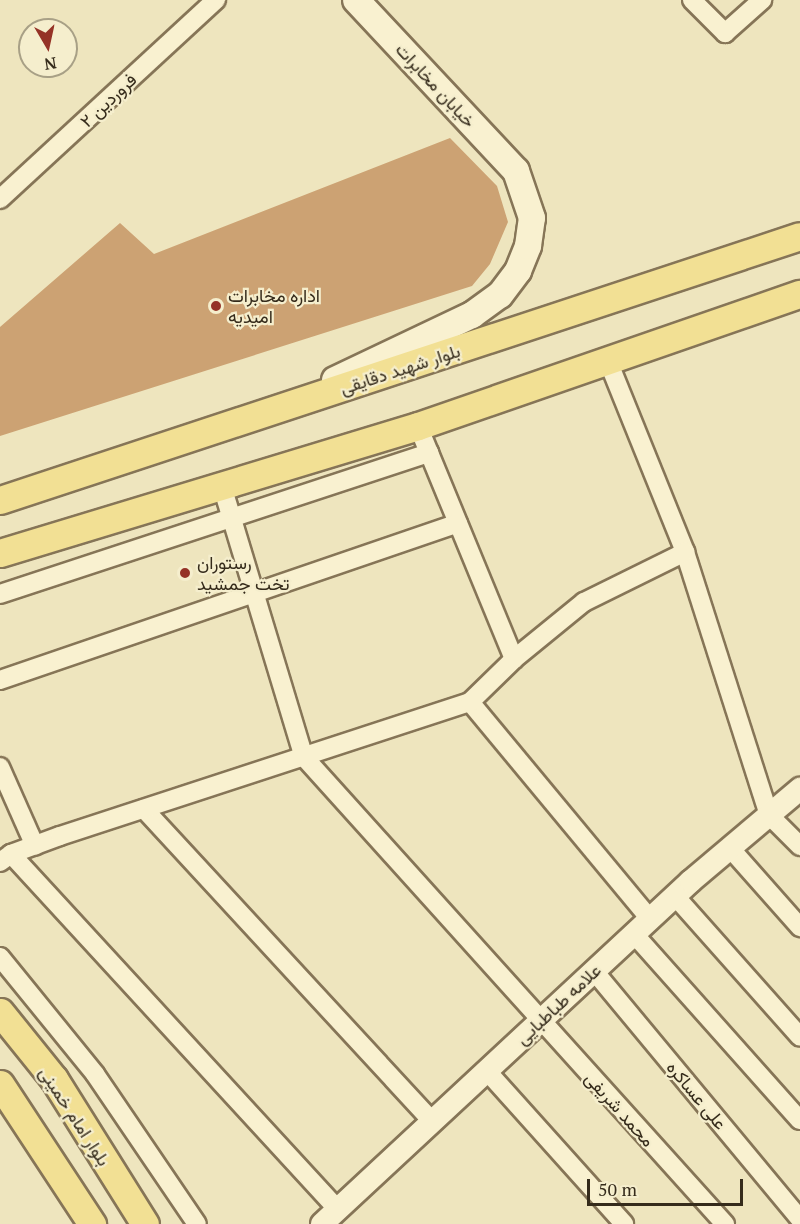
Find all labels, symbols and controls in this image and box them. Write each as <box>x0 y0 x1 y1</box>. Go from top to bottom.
north arrow <box>18 18 78 78</box>
street label: خیابان مخابرات <box>391 38 481 132</box>
text: N <box>43 52 58 76</box>
street label: فروردین ۲ <box>75 68 141 132</box>
place label: اداره مخابرات امیدیه <box>228 285 320 328</box>
marker: اداره مخابرات امیدیه <box>209 299 223 313</box>
street label: بلوار شهید دقایقی <box>337 339 463 399</box>
place label: رستوران تخت جمشید <box>197 552 290 594</box>
marker: رستوران تخت جمشید <box>178 566 192 580</box>
street label: علامه طباطبایی <box>511 959 605 1049</box>
street label: علی عساکره <box>662 1057 732 1133</box>
street label: بلوار امام خمینی <box>35 1062 115 1170</box>
street label: محمد شریفی <box>581 1067 659 1151</box>
scale bar <box>590 1167 746 1205</box>
text: 50 m <box>598 1177 637 1201</box>

